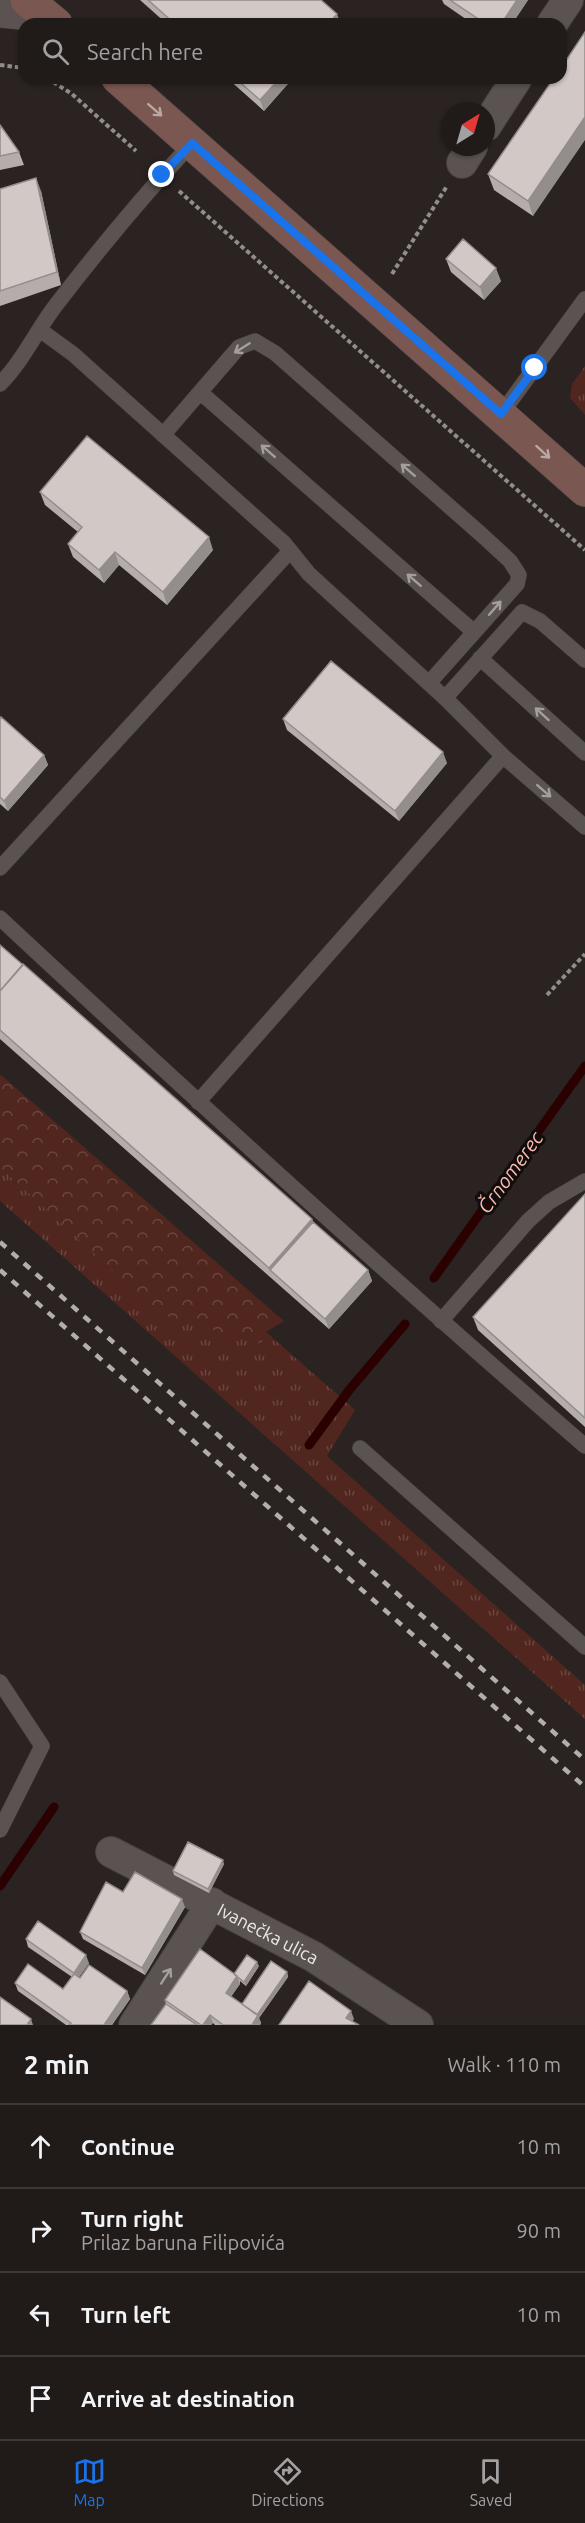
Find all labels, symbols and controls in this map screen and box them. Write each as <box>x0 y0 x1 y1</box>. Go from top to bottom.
search box <box>18 18 567 84</box>
icon: search <box>39 35 72 68</box>
text: Search here <box>87 39 203 64</box>
north arrow <box>441 102 495 156</box>
one-way arrow <box>147 104 163 117</box>
route end <box>148 161 174 187</box>
one-way arrow <box>233 342 250 355</box>
route start <box>521 354 547 380</box>
one-way arrow <box>260 444 275 458</box>
one-way arrow <box>535 445 550 459</box>
one-way arrow <box>401 463 416 477</box>
one-way arrow <box>407 573 422 587</box>
one-way arrow <box>488 601 502 616</box>
one-way arrow <box>534 707 549 721</box>
one-way arrow <box>536 784 551 798</box>
water label: Črnomerec <box>472 1126 548 1218</box>
street label: Ivanečka ulica <box>214 1899 322 1968</box>
one-way arrow <box>160 1968 172 1985</box>
text: 2 min <box>24 2050 90 2079</box>
text: Walk · 110 m <box>448 2053 561 2076</box>
icon: ahead <box>24 2130 57 2163</box>
text: Continue <box>81 2134 175 2159</box>
text: 10 m <box>517 2135 561 2158</box>
text: Turn right <box>81 2206 183 2231</box>
icon: right <box>24 2214 57 2247</box>
text: 90 m <box>517 2219 561 2242</box>
text: Prilaz baruna Filipovića <box>81 2231 285 2254</box>
icon: left <box>24 2298 57 2331</box>
text: Turn left <box>81 2302 171 2327</box>
text: 10 m <box>517 2303 561 2326</box>
icon: arrive <box>24 2382 57 2415</box>
text: Arrive at destination <box>81 2386 295 2411</box>
tab: Map <box>73 2455 106 2509</box>
tab: Directions <box>251 2455 324 2509</box>
tab: Saved <box>470 2455 512 2509</box>

